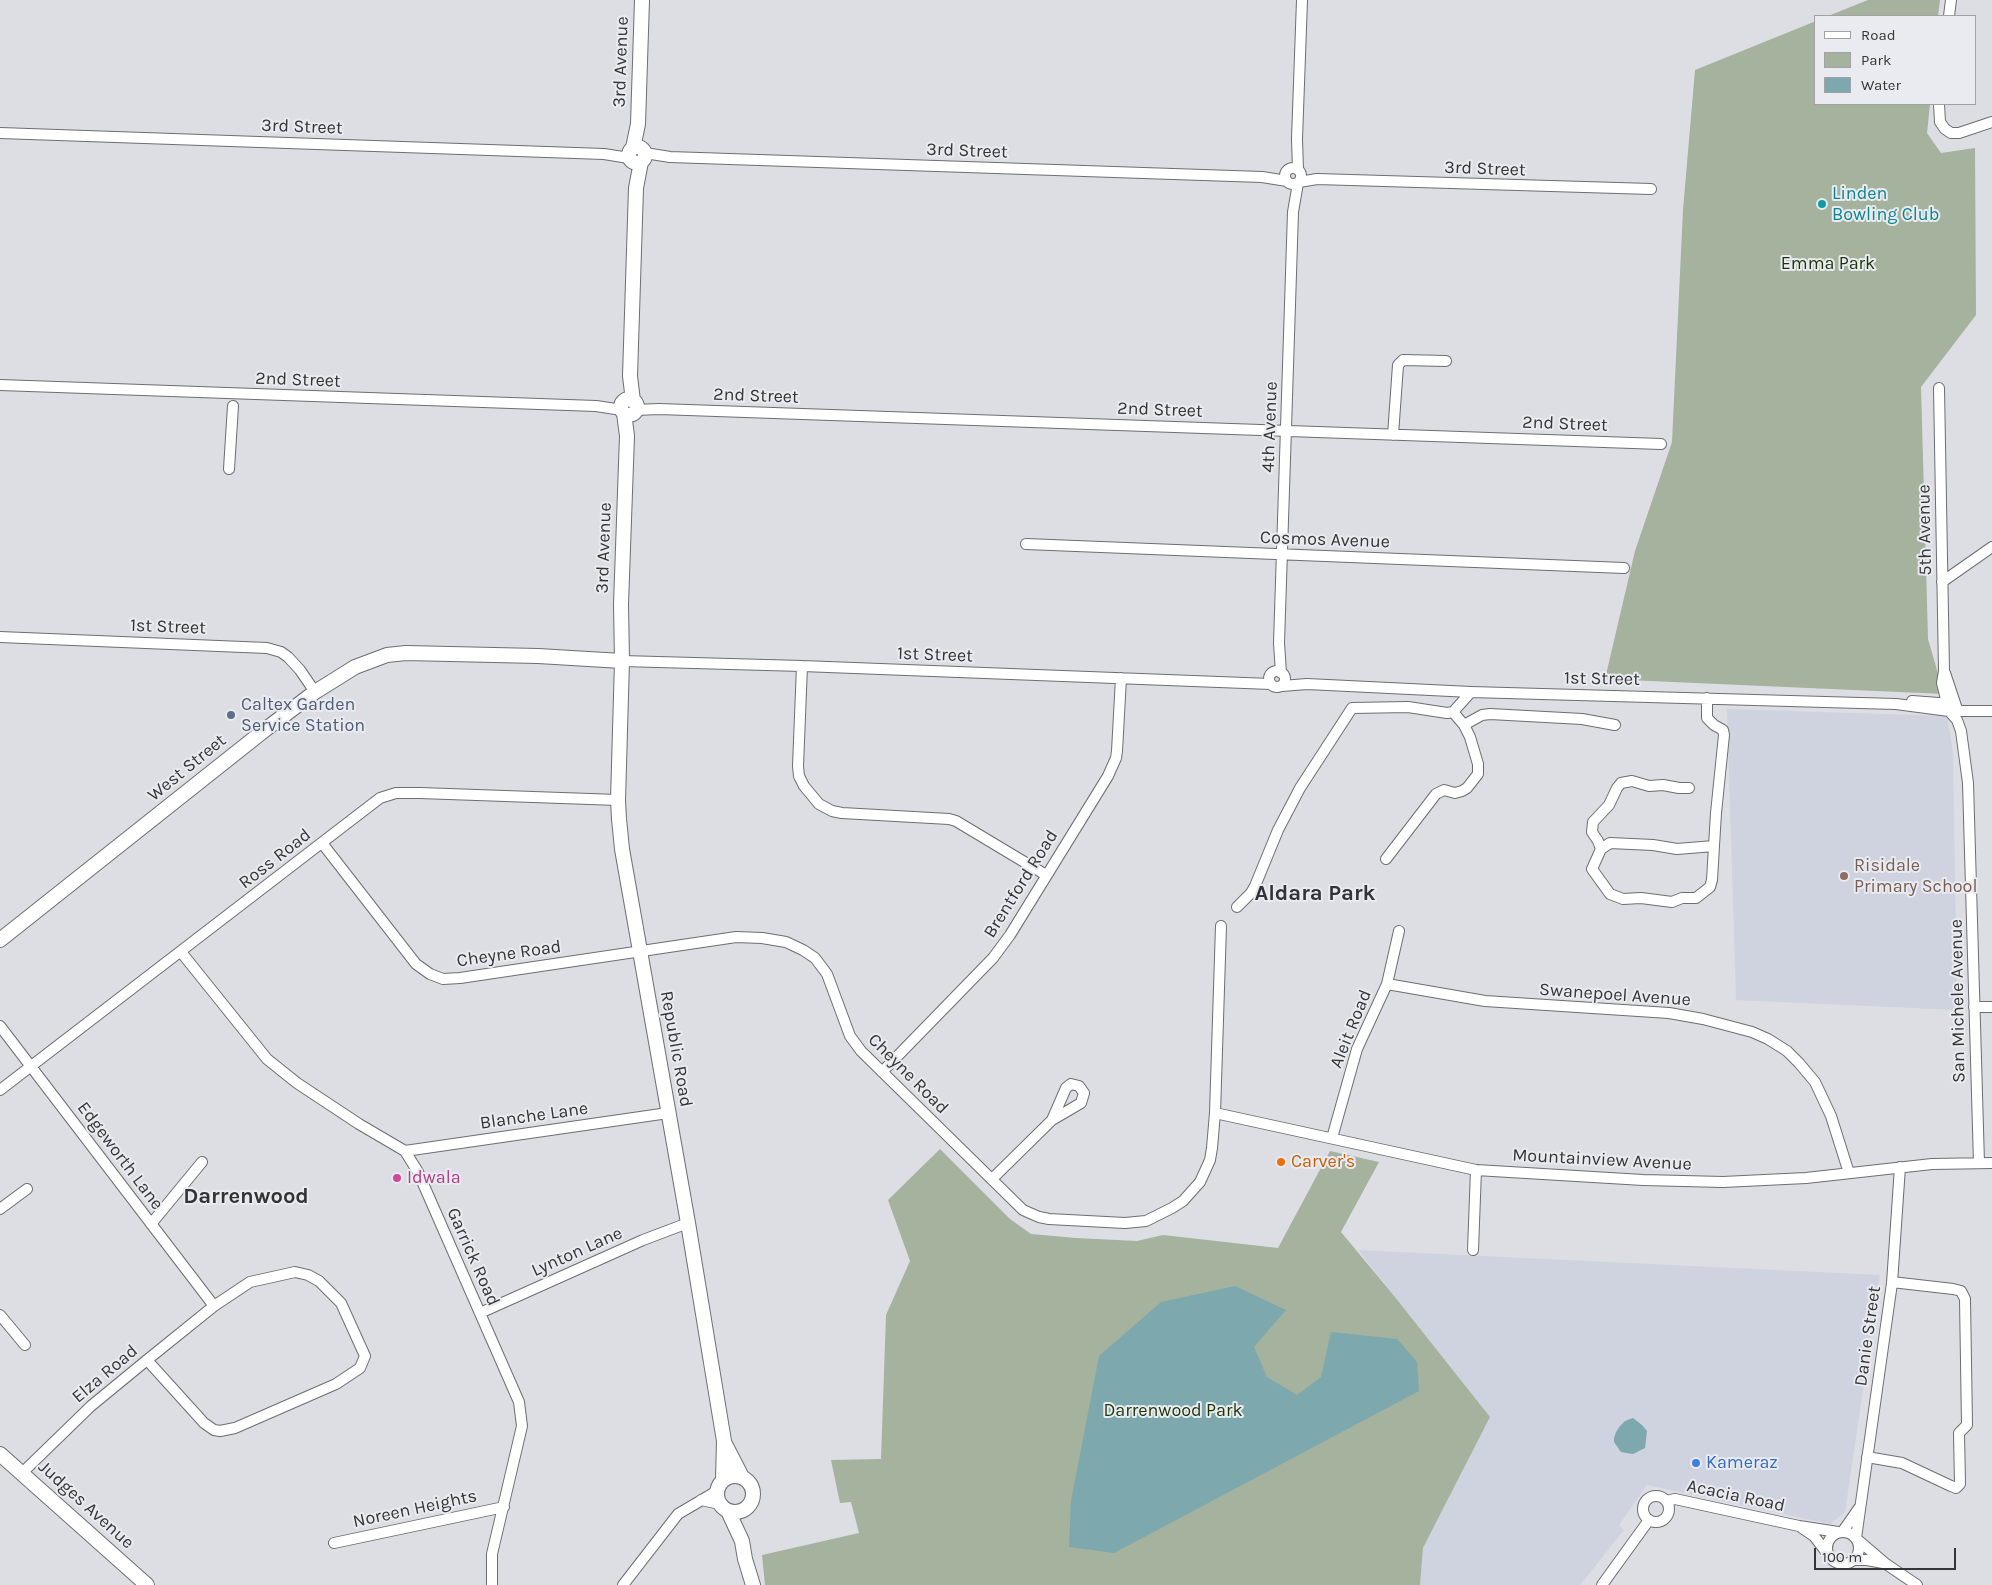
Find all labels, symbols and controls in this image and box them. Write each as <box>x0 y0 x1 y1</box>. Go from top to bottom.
legend <box>1814 15 1977 105</box>
street label: 3rd Avenue <box>609 16 633 108</box>
text: Road <box>1861 26 1896 44</box>
text: Park <box>1861 51 1891 69</box>
text: Water <box>1861 76 1901 94</box>
street label: 3rd Street <box>261 115 343 139</box>
street label: 3rd Street <box>926 139 1008 163</box>
street label: 3rd Street <box>1444 157 1526 181</box>
place label: Linden Bowling Club <box>1832 183 1939 225</box>
marker: Linden Bowling Club <box>1816 198 1828 210</box>
park label: Emma Park <box>1781 253 1875 275</box>
street label: 2nd Street <box>255 368 341 392</box>
street label: 4th Avenue <box>1258 381 1282 473</box>
street label: 2nd Street <box>713 384 799 408</box>
street label: 2nd Street <box>1117 398 1203 422</box>
street label: 2nd Street <box>1522 412 1608 436</box>
street label: 5th Avenue <box>1913 484 1937 576</box>
street label: 3rd Avenue <box>592 502 616 594</box>
street label: Cosmos Avenue <box>1260 527 1390 553</box>
street label: 1st Street <box>130 615 206 639</box>
street label: 1st Street <box>897 643 973 667</box>
street label: 1st Street <box>1564 668 1640 690</box>
place label: Caltex Garden Service Station <box>241 694 365 736</box>
marker: Caltex Garden Service Station <box>225 709 237 721</box>
street label: West Street <box>143 730 231 806</box>
street label: Ross Road <box>235 824 315 894</box>
street label: Brentford Road <box>979 826 1063 942</box>
place label: Risidale Primary School <box>1854 855 1977 898</box>
marker: Risidale Primary School <box>1838 870 1850 882</box>
district label: Aldara Park <box>1254 881 1376 907</box>
street label: San Michele Avenue <box>1946 919 1970 1083</box>
street label: Cheyne Road <box>455 936 563 972</box>
street label: Swanepoel Avenue <box>1538 979 1692 1011</box>
street label: Aleit Road <box>1326 987 1376 1071</box>
street label: Republic Road <box>655 989 697 1109</box>
street label: Cheyne Road <box>863 1029 953 1119</box>
street label: Edgeworth Lane <box>72 1098 168 1214</box>
street label: Blanche Lane <box>478 1098 590 1134</box>
street label: Mountainview Avenue <box>1512 1145 1692 1175</box>
place label: Carver's <box>1291 1151 1355 1173</box>
marker: Carver's <box>1275 1156 1287 1168</box>
place label: Idwala <box>407 1167 461 1189</box>
marker: Idwala <box>391 1172 403 1184</box>
district label: Darrenwood <box>183 1184 309 1210</box>
street label: Garrick Road <box>442 1205 504 1309</box>
street label: Lynton Lane <box>528 1222 626 1282</box>
street label: Danie Street <box>1850 1285 1886 1387</box>
street label: Elza Road <box>68 1340 142 1408</box>
park label: Darrenwood Park <box>1103 1400 1243 1422</box>
place label: Kameraz <box>1706 1452 1778 1474</box>
street label: Judges Avenue <box>34 1456 138 1554</box>
marker: Kameraz <box>1690 1457 1702 1469</box>
street label: Acacia Road <box>1685 1475 1787 1517</box>
street label: Noreen Heights <box>351 1485 479 1533</box>
scale bar <box>1817 1538 1960 1570</box>
text: 100 m <box>1822 1548 1862 1566</box>

